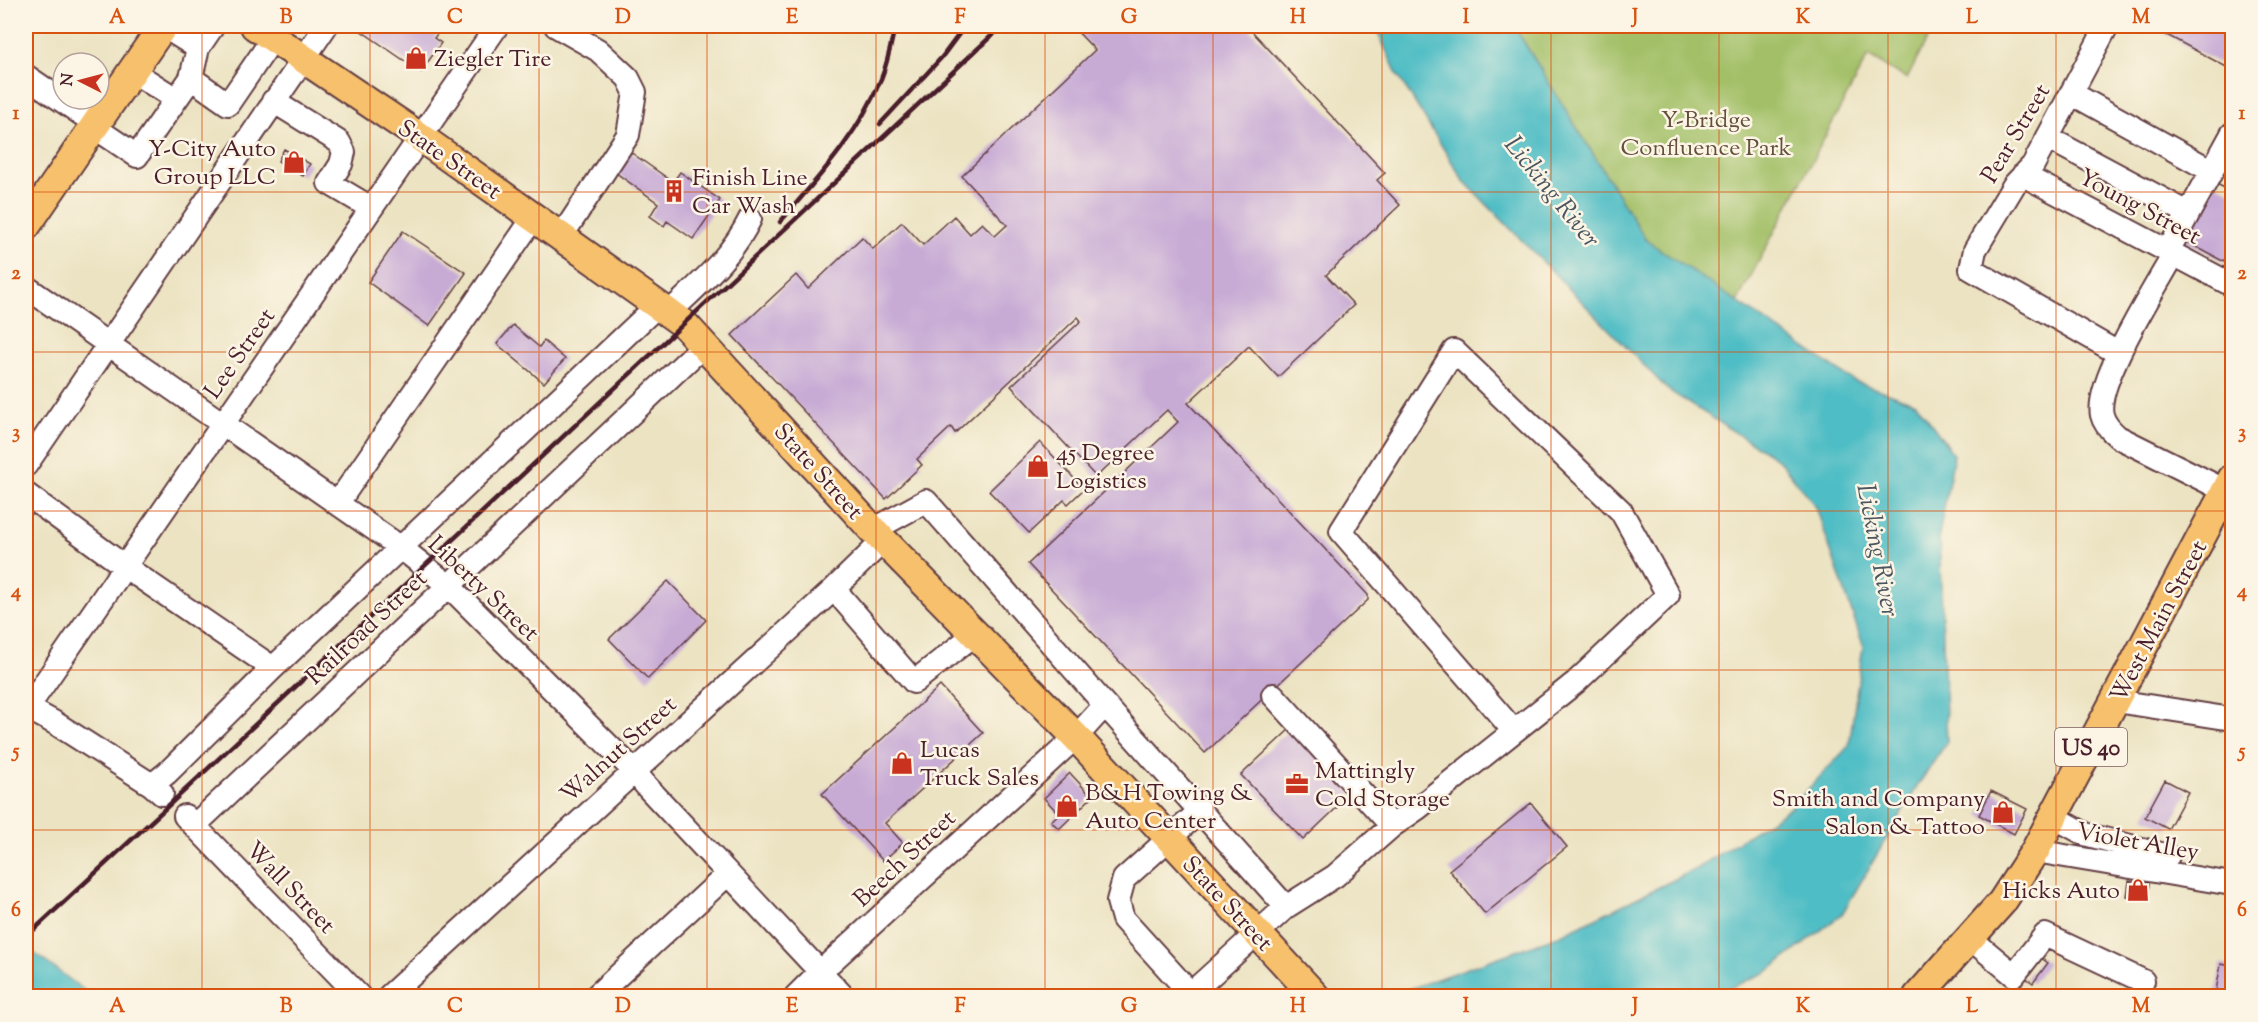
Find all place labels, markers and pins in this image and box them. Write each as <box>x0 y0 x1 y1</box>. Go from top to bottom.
place label: Ziegler Tire <box>434 43 551 77</box>
shop icon: Ziegler Tire <box>403 45 429 71</box>
place label: Y-City Auto Group LLC <box>148 133 276 195</box>
shop icon: Y-City Auto Group LLC <box>281 149 307 175</box>
place label: Finish Line Car Wash <box>692 162 808 224</box>
building icon: Finish Line Car Wash <box>661 178 687 204</box>
place label: 45 Degree Logistics <box>1056 437 1155 499</box>
shop icon: 45 Degree Logistics <box>1025 453 1051 479</box>
place label: Lucas Truck Sales <box>920 734 1039 796</box>
shop icon: Lucas Truck Sales <box>889 750 915 776</box>
place label: Mattingly Cold Storage <box>1315 755 1450 817</box>
office icon: Mattingly Cold Storage <box>1284 771 1310 797</box>
place label: B&H Towing & Auto Center <box>1085 777 1253 839</box>
place label: Smith and Company Salon & Tattoo <box>1772 783 1985 845</box>
shop icon: B&H Towing & Auto Center <box>1054 793 1080 819</box>
shop icon: Smith and Company Salon & Tattoo <box>1990 799 2016 825</box>
place label: Hicks Auto <box>2002 875 2120 909</box>
shop icon: Hicks Auto <box>2125 877 2151 903</box>

